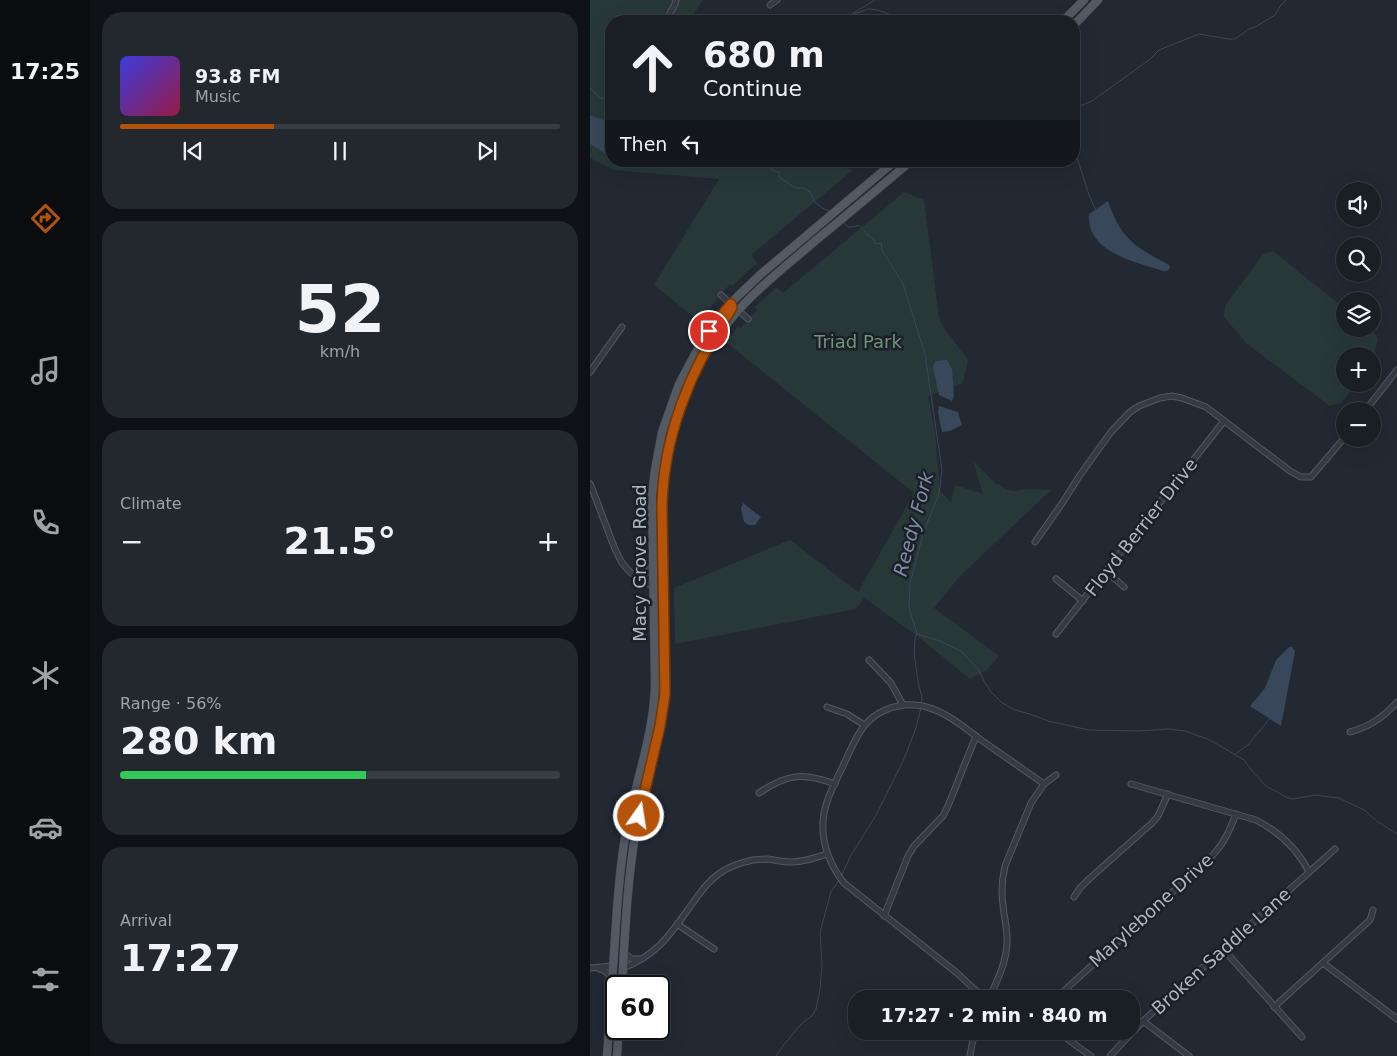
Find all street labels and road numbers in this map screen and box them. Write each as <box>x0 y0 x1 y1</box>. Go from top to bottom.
street label: Floyd Berrier Drive <box>1081 454 1201 600</box>
street label: Macy Grove Road <box>629 484 650 642</box>
street label: Marylebone Drive <box>1085 849 1217 971</box>
street label: Broken Saddle Lane <box>1147 883 1295 1019</box>

